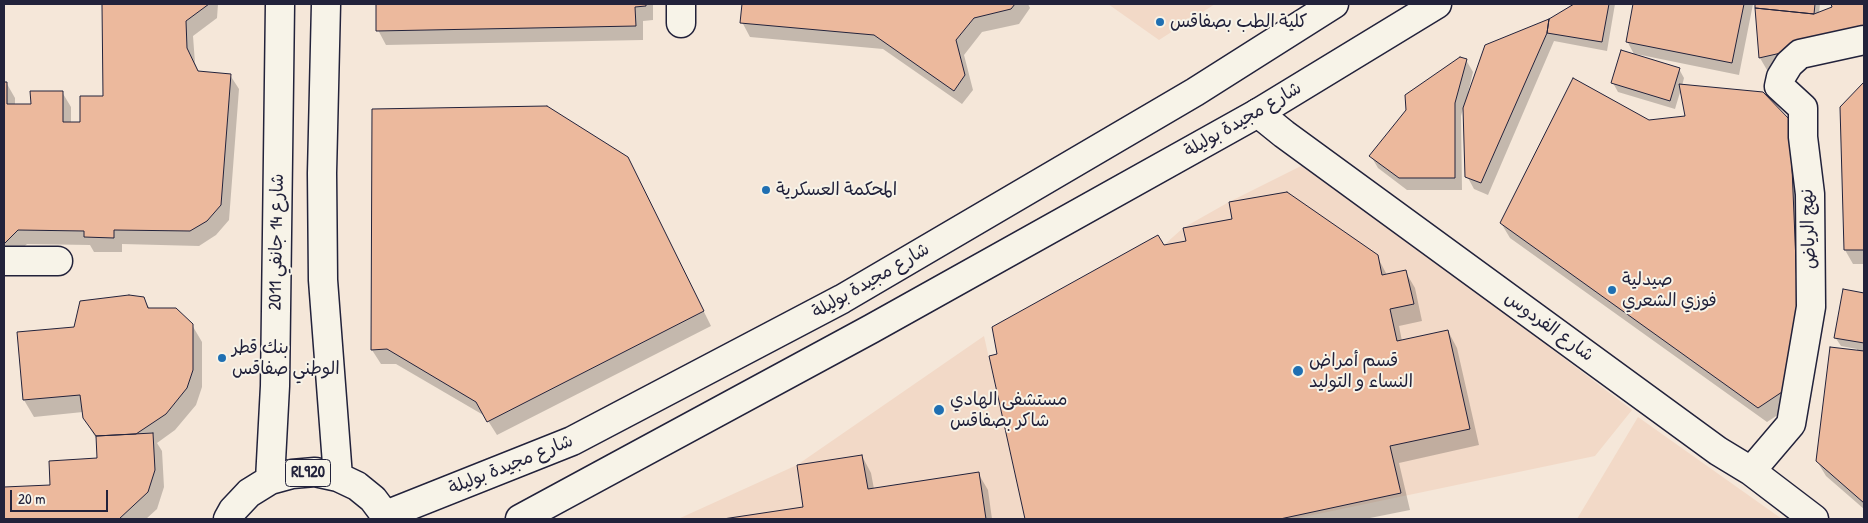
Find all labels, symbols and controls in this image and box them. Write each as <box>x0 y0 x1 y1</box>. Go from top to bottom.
place label: كلية الطب بصفاقس <box>1170 11 1307 33</box>
marker: كلية الطب بصفاقس <box>1154 16 1166 28</box>
street label: شارع مجيدة بوليلة <box>1180 78 1306 162</box>
street label: شارع 14 جانفي 2011 <box>265 173 289 311</box>
place label: المحكمة العسكرية <box>776 179 897 201</box>
marker: المحكمة العسكرية <box>760 184 772 196</box>
street label: نهج الرياض <box>1797 188 1821 270</box>
street label: شارع مجيدة بوليلة <box>808 239 934 323</box>
place label: صيدلية فوزي الشعري <box>1622 269 1717 312</box>
marker: صيدلية فوزي الشعري <box>1606 284 1618 296</box>
street label: شارع الفردوس <box>1500 288 1598 366</box>
place label: بنك قطر الوطني صفاقس <box>232 337 340 379</box>
place label: قسم أمراض النساء و التوليد <box>1309 350 1413 392</box>
marker: بنك قطر الوطني صفاقس <box>216 352 228 364</box>
marker: قسم أمراض النساء و التوليد <box>1291 364 1305 378</box>
place label: مستشفى الهادي شاكر بصفاقس <box>950 389 1068 432</box>
marker: مستشفى الهادي شاكر بصفاقس <box>932 403 946 417</box>
street label: شارع مجيدة بوليلة <box>446 430 576 500</box>
road number: RL920 <box>286 459 330 486</box>
scale bar <box>12 480 110 512</box>
text: 20 m <box>18 488 45 509</box>

